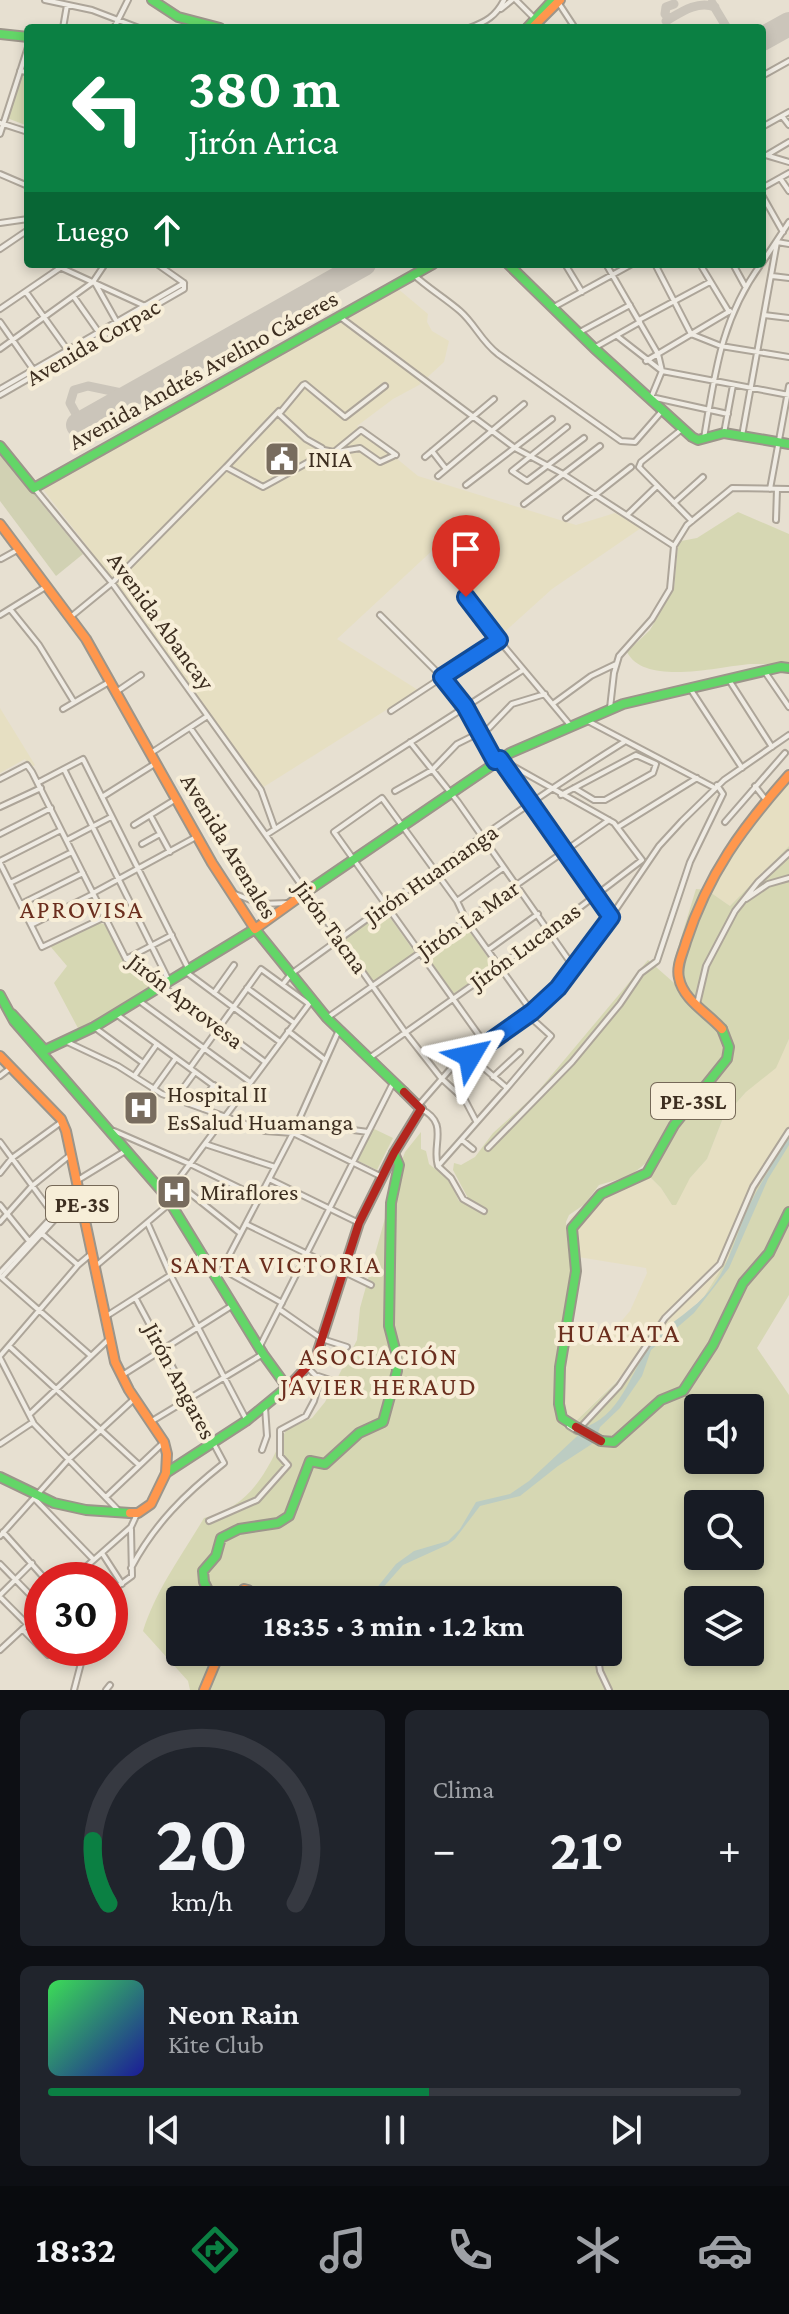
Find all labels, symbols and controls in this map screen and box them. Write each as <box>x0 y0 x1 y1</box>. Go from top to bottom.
icon: left <box>56 56 160 160</box>
text: 380 m <box>188 57 340 119</box>
text: Jirón Arica <box>188 122 339 162</box>
icon: ahead <box>145 208 189 252</box>
text: Luego <box>56 214 129 247</box>
street label: Avenida Andrés Avelino Cáceres <box>63 284 342 455</box>
street label: Avenida Corpac <box>21 292 165 391</box>
public building icon: INIA <box>263 440 301 478</box>
place label: INIA <box>308 445 352 472</box>
pin <box>432 515 500 597</box>
icon: arrive <box>444 527 488 571</box>
street label: Avenida Abancay <box>102 547 221 696</box>
street label: Avenida Arenales <box>176 768 283 923</box>
street label: Jirón Huamanga <box>357 818 502 931</box>
street label: Jirón Tacna <box>288 873 374 978</box>
street label: Jirón La Mar <box>410 873 524 965</box>
district label: APROVISA <box>20 895 144 924</box>
street label: Jirón Lucanas <box>463 896 585 996</box>
street label: Jirón Aprovesa <box>122 946 249 1054</box>
position arrow <box>428 1014 512 1098</box>
place label: Hospital II EsSalud Huamanga <box>167 1080 353 1135</box>
road number: PE-3SL <box>651 1083 735 1119</box>
hospital icon: Hospital II EsSalud Huamanga <box>122 1089 160 1127</box>
hospital icon: Miraflores <box>155 1173 193 1211</box>
place label: Miraflores <box>200 1178 298 1205</box>
road number: PE-3S <box>46 1186 118 1222</box>
district label: SANTA VICTORIA <box>170 1250 382 1279</box>
street label: Jirón Angares <box>138 1316 222 1444</box>
district label: HUATATA <box>557 1317 681 1348</box>
district label: ASOCIACIÓN JAVIER HERAUD <box>278 1342 478 1401</box>
map controls <box>684 1394 764 1666</box>
button: sound <box>684 1394 764 1474</box>
button: search <box>684 1490 764 1570</box>
speed limit sign: 30 <box>24 1562 128 1666</box>
button: layers <box>684 1586 764 1666</box>
text: 18:35 · 3 min · 1.2 km <box>263 1609 525 1642</box>
text: Clima <box>433 1775 494 1804</box>
text: 20 <box>156 1795 249 1888</box>
text: 21° <box>549 1815 624 1882</box>
text: − <box>433 1825 456 1873</box>
text: + <box>718 1825 741 1873</box>
text: km/h <box>171 1885 233 1917</box>
text: Neon Rain <box>168 1997 299 2030</box>
text: Kite Club <box>168 2030 264 2059</box>
icon: previous <box>142 2108 186 2152</box>
icon: pause <box>373 2108 417 2152</box>
icon: next <box>604 2108 648 2152</box>
icon: directions <box>187 2222 243 2278</box>
icon: music <box>315 2222 371 2278</box>
icon: phone <box>442 2222 498 2278</box>
icon: climate <box>570 2222 626 2278</box>
icon: car <box>697 2222 753 2278</box>
text: 18:32 <box>36 2230 116 2270</box>

